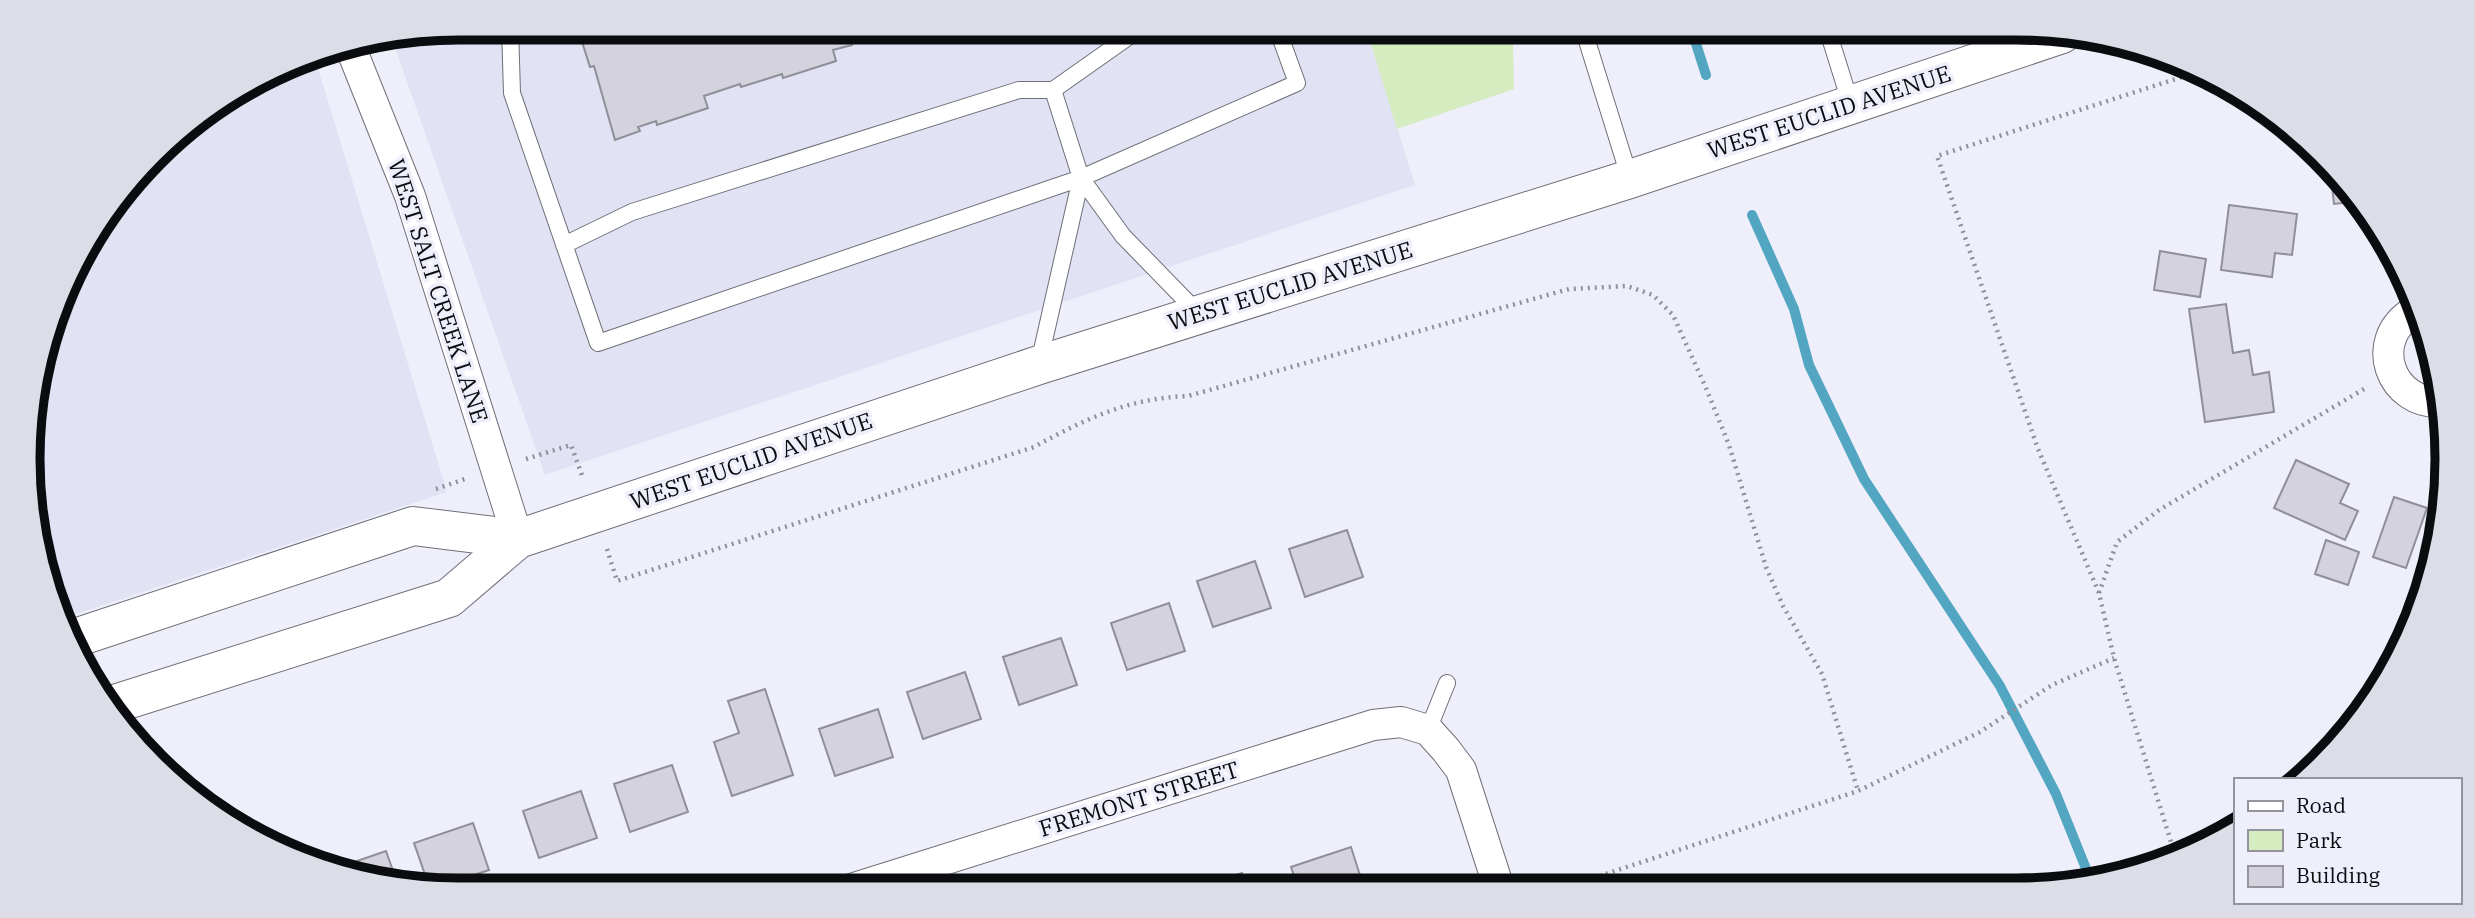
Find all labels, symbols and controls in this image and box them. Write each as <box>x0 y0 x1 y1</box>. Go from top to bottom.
street label: WEST EUCLID AVENUE <box>1703 57 1954 165</box>
street label: WEST SALT CREEK LANE <box>382 155 496 426</box>
street label: WEST EUCLID AVENUE <box>1164 233 1416 337</box>
street label: WEST EUCLID AVENUE <box>625 404 876 516</box>
street label: FREMONT STREET <box>1035 753 1242 843</box>
legend <box>2234 778 2461 904</box>
text: Road <box>2296 791 2346 819</box>
text: Park <box>2296 826 2343 854</box>
text: Building <box>2296 861 2381 889</box>

